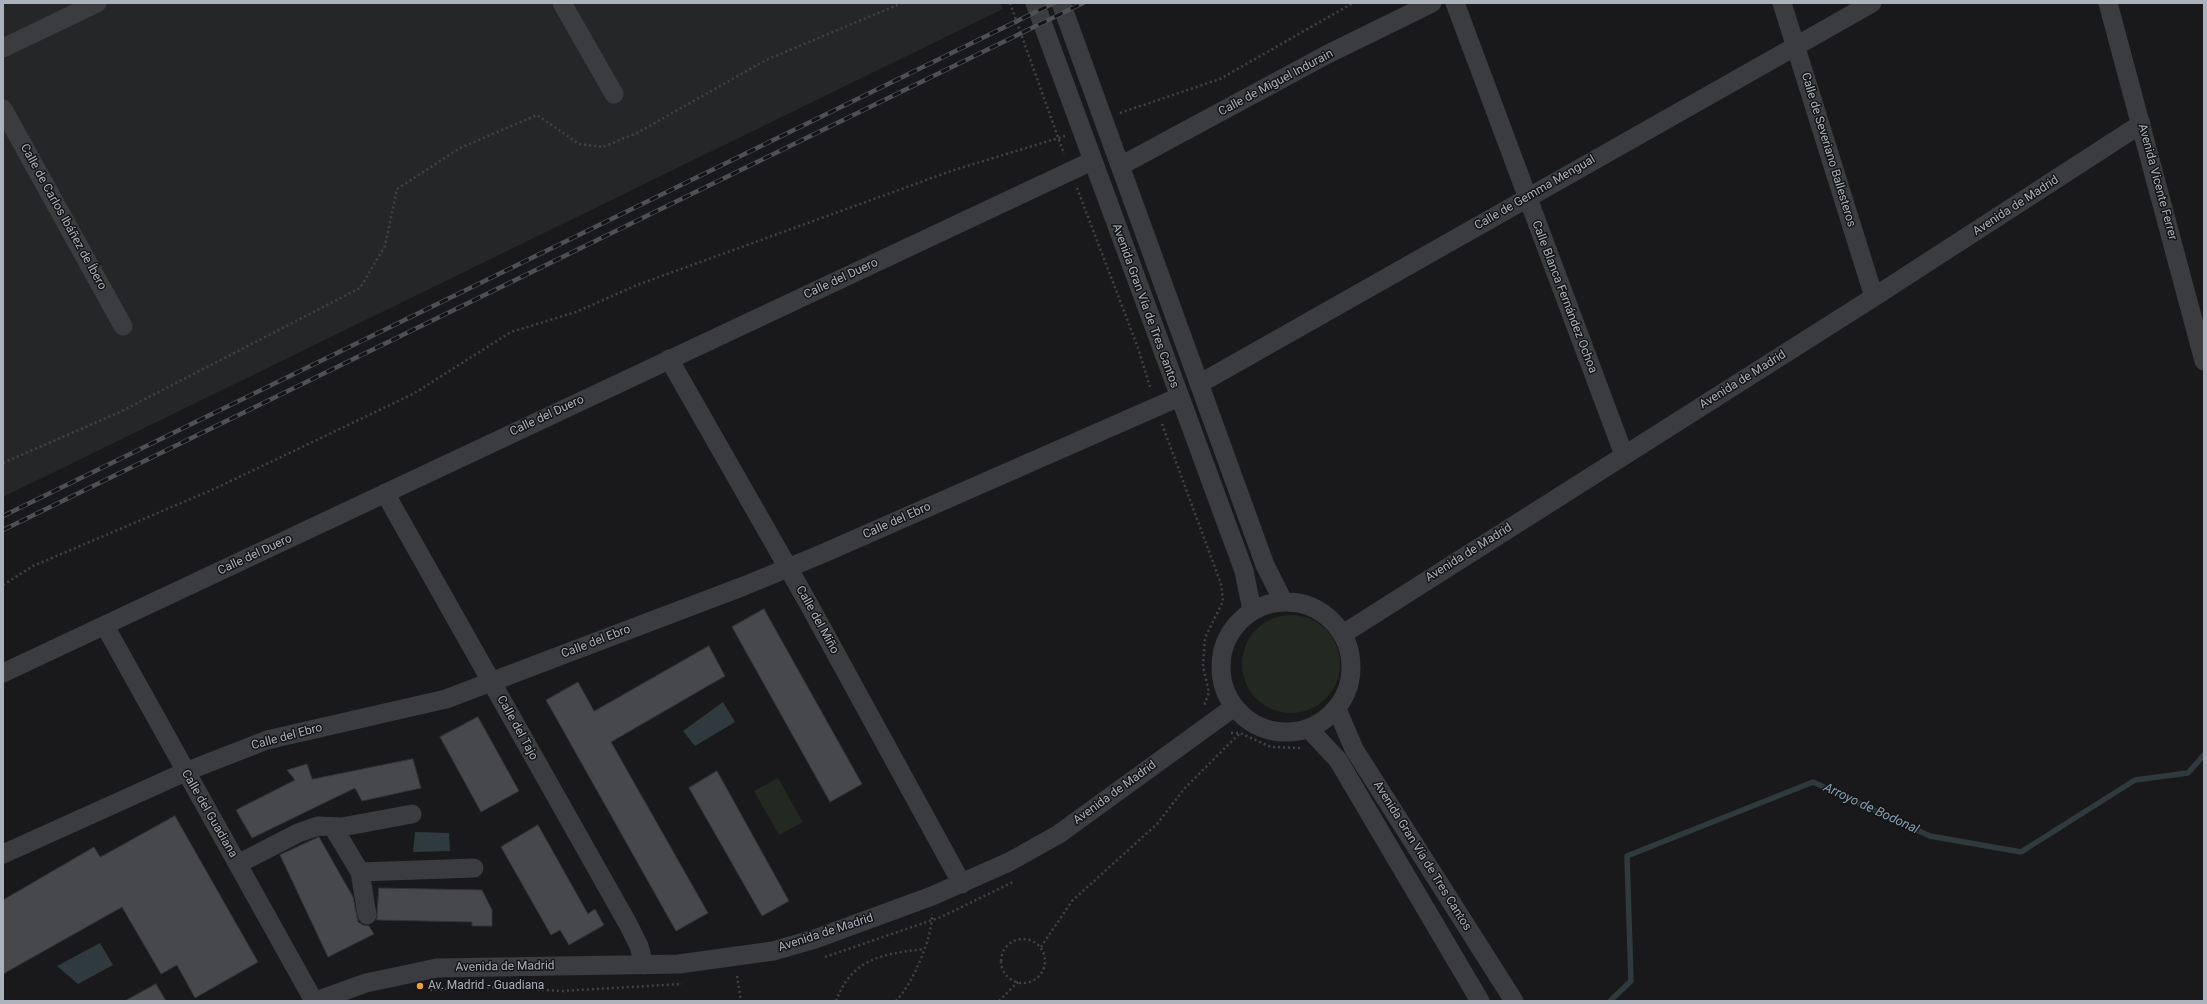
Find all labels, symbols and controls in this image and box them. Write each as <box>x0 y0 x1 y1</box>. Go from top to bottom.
street label: Calle de Miguel Indurain <box>1216 47 1336 119</box>
street label: Calle de Severiano Ballesteros <box>1798 71 1858 229</box>
street label: Avenida Vicente Ferrer <box>2135 122 2179 242</box>
street label: Calle de Carlos Ibáñez de Íbero <box>17 141 109 293</box>
street label: Calle de Gemma Mengual <box>1472 153 1598 233</box>
street label: Avenida de Madrid <box>1971 173 2061 239</box>
street label: Calle Blanca Fernández Ochoa <box>1528 219 1600 375</box>
street label: Avenida Gran Vía de Tres Cantos <box>1109 222 1181 390</box>
street label: Calle del Duero <box>802 256 880 302</box>
street label: Avenida de Madrid <box>1697 348 1789 412</box>
street label: Calle del Duero <box>508 393 586 439</box>
street label: Calle del Ebro <box>861 500 933 542</box>
street label: Avenida de Madrid <box>1423 521 1515 585</box>
street label: Calle del Duero <box>216 532 294 578</box>
street label: Calle del Miño <box>792 584 842 656</box>
street label: Calle del Ebro <box>559 622 633 662</box>
street label: Calle del Tajo <box>493 693 541 763</box>
street label: Calle del Ebro <box>250 721 324 753</box>
street label: Avenida de Madrid <box>1071 758 1159 828</box>
street label: Calle del Guadiana <box>178 767 240 861</box>
street label: Avenida Gran Vía de Tres Cantos <box>1370 778 1474 934</box>
water label: Arroyo de Bodonal <box>1821 780 1921 838</box>
street label: Avenida de Madrid <box>777 911 875 955</box>
street label: Avenida de Madrid <box>455 959 555 975</box>
place label: Av. Madrid - Guadiana <box>428 979 544 993</box>
marker: Av. Madrid - Guadiana <box>415 981 425 991</box>

